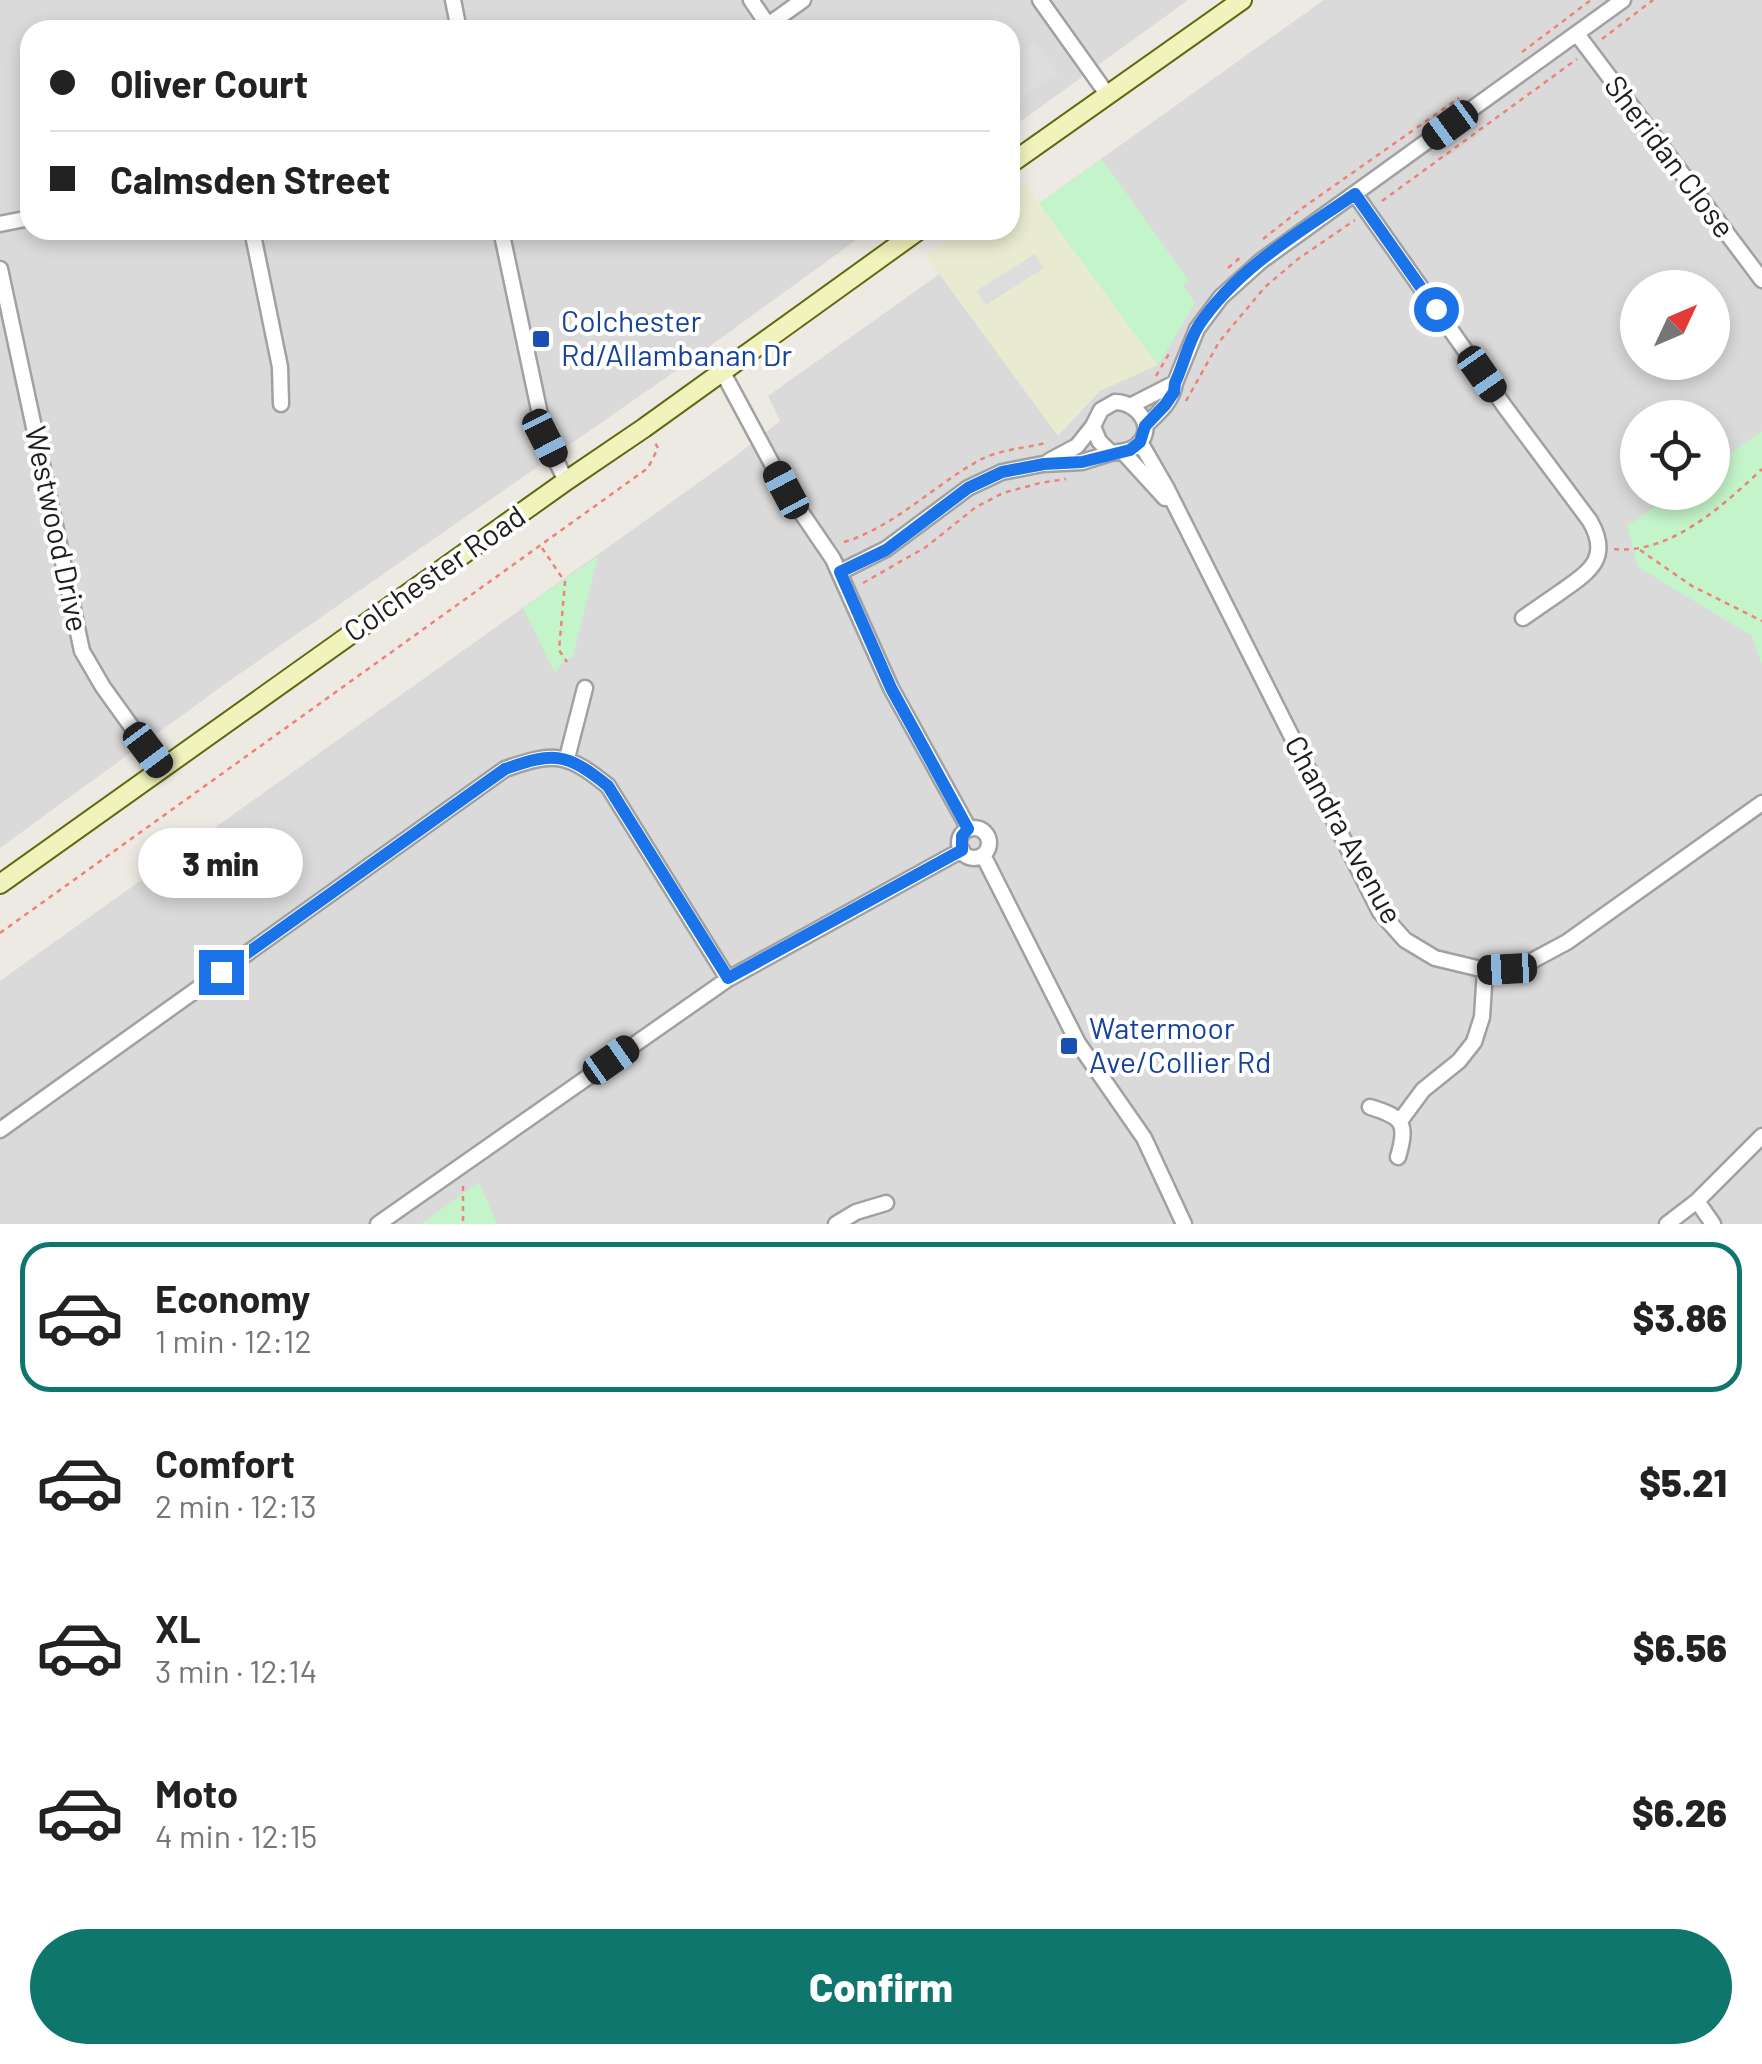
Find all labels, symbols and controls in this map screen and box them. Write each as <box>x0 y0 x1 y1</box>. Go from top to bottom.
text: Oliver Court <box>110 60 308 106</box>
street label: Sheridan Close <box>1598 68 1743 244</box>
car <box>1417 95 1483 155</box>
text: Calmsden Street <box>110 156 390 202</box>
north arrow <box>1620 270 1730 380</box>
map controls <box>1620 270 1730 510</box>
route start <box>1414 287 1459 332</box>
place label: Colchester Rd/Allambanan Dr <box>561 302 792 372</box>
marker: Colchester Rd/Allambanan Dr <box>530 328 552 350</box>
car <box>1453 341 1511 407</box>
button: locate <box>1620 400 1730 510</box>
car <box>518 404 572 472</box>
street label: Westwood Drive <box>19 423 97 635</box>
car <box>759 456 813 524</box>
street label: Colchester Road <box>336 497 531 648</box>
car <box>118 717 178 783</box>
street label: Chandra Avenue <box>1278 729 1411 929</box>
callout: 3 min <box>138 827 304 897</box>
text: 3 min <box>182 844 259 882</box>
route end <box>199 950 244 995</box>
car <box>1476 952 1538 986</box>
place label: Watermoor Ave/Collier Rd <box>1089 1009 1271 1079</box>
car <box>578 1031 644 1089</box>
marker: Watermoor Ave/Collier Rd <box>1058 1035 1080 1057</box>
icon: car <box>35 1272 125 1362</box>
text: Economy <box>155 1275 310 1321</box>
text: $3.86 <box>1633 1294 1727 1340</box>
text: 1 min · 12:12 <box>155 1321 312 1359</box>
icon: car <box>35 1437 125 1527</box>
text: Comfort <box>155 1440 295 1486</box>
text: $5.21 <box>1639 1459 1727 1505</box>
text: 2 min · 12:13 <box>155 1486 317 1524</box>
icon: car <box>35 1602 125 1692</box>
text: XL <box>155 1605 201 1651</box>
text: $6.56 <box>1633 1624 1727 1670</box>
text: 3 min · 12:14 <box>155 1651 317 1689</box>
icon: car <box>35 1767 125 1857</box>
text: Moto <box>155 1770 238 1816</box>
text: $6.26 <box>1632 1789 1727 1835</box>
text: 4 min · 12:15 <box>155 1816 317 1854</box>
button: Confirm <box>30 1929 1732 2044</box>

